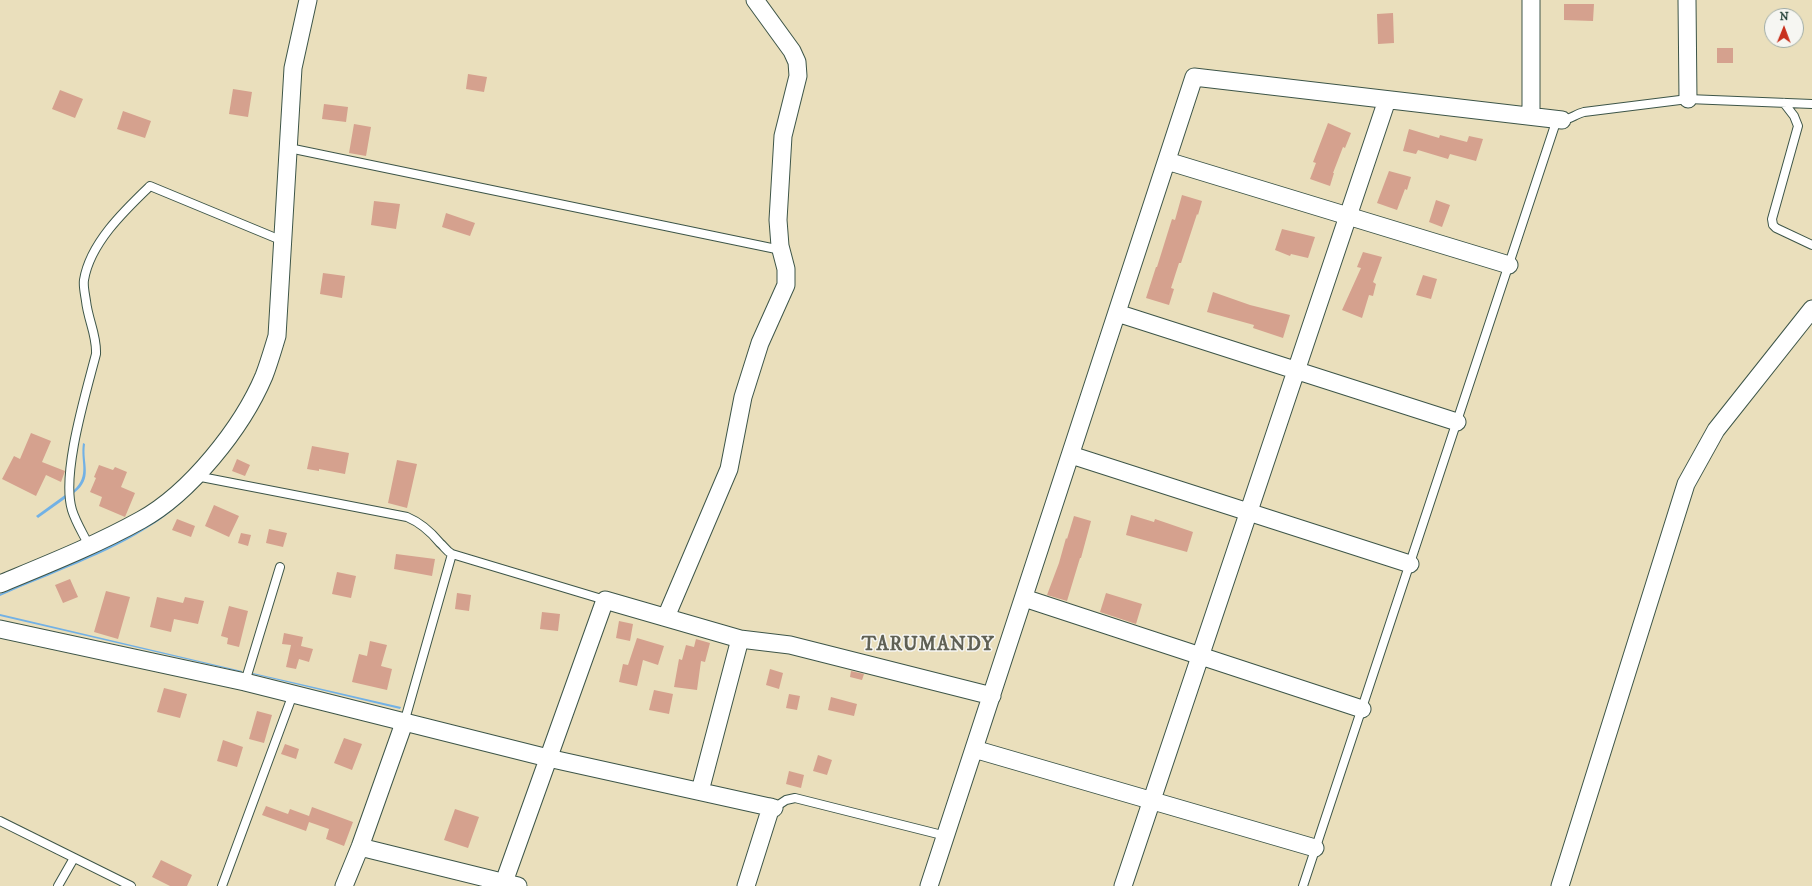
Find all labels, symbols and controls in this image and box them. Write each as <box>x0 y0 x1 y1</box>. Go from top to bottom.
north arrow <box>1764 8 1804 48</box>
text: N <box>1780 10 1789 24</box>
district label: TARUMANDY <box>862 635 994 657</box>

